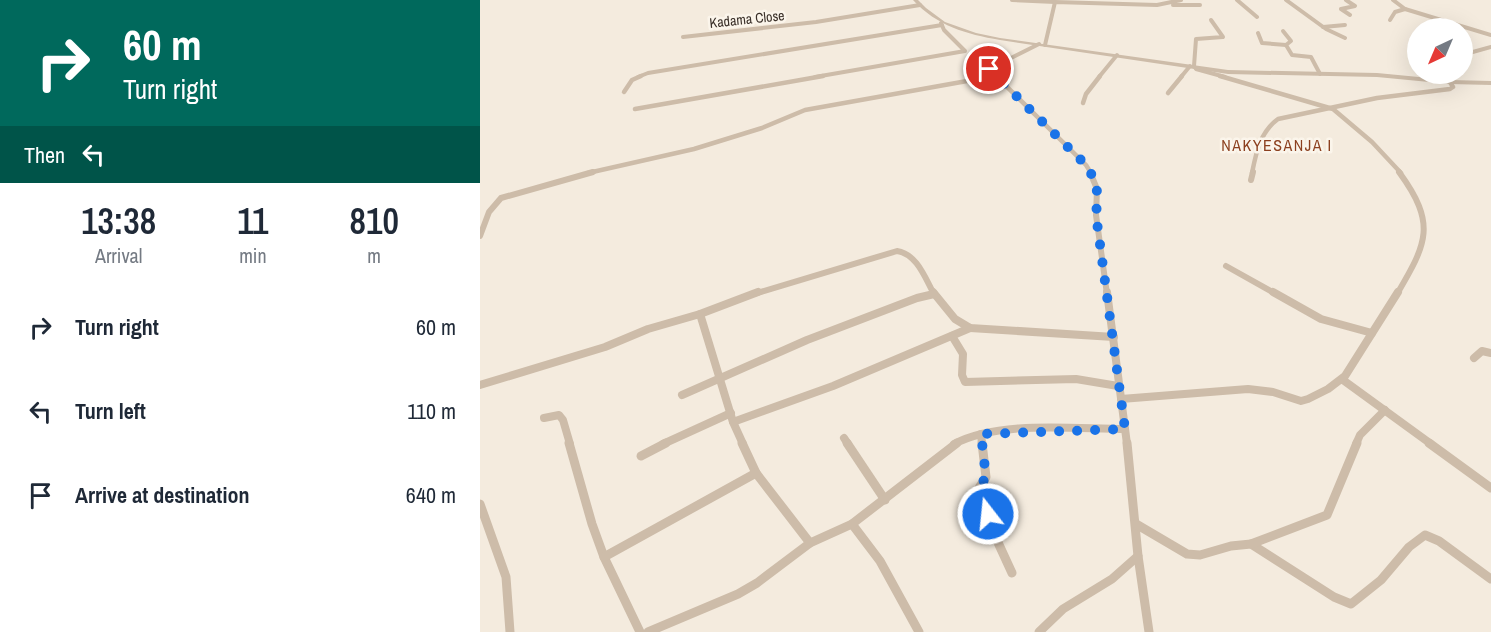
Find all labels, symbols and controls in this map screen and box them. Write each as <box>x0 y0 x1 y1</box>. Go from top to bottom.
street label: Kadama Close <box>709 6 785 32</box>
text: 60 m <box>123 17 202 73</box>
north arrow <box>1407 18 1473 84</box>
map controls <box>1407 18 1473 84</box>
icon: right <box>24 24 102 102</box>
pin <box>963 43 1014 94</box>
icon: arrive <box>972 52 1005 85</box>
text: Turn right <box>123 71 217 107</box>
district label: NAKYESANJA I <box>1221 134 1333 156</box>
icon: left <box>77 138 110 171</box>
text: Then <box>24 140 65 170</box>
text: 13:38 <box>81 197 156 245</box>
text: 11 <box>237 197 268 245</box>
text: 810 <box>350 197 399 245</box>
text: Arrival <box>95 242 142 269</box>
text: min <box>239 242 267 269</box>
text: m <box>367 242 381 269</box>
icon: right <box>24 311 57 344</box>
text: Turn right <box>75 312 159 342</box>
text: 60 m <box>416 312 456 342</box>
icon: left <box>24 395 57 428</box>
text: Turn left <box>75 396 146 426</box>
text: 110 m <box>407 396 456 426</box>
icon: arrive <box>24 479 57 512</box>
text: Arrive at destination <box>75 480 249 510</box>
text: 640 m <box>406 480 456 510</box>
position arrow <box>956 482 1020 546</box>

